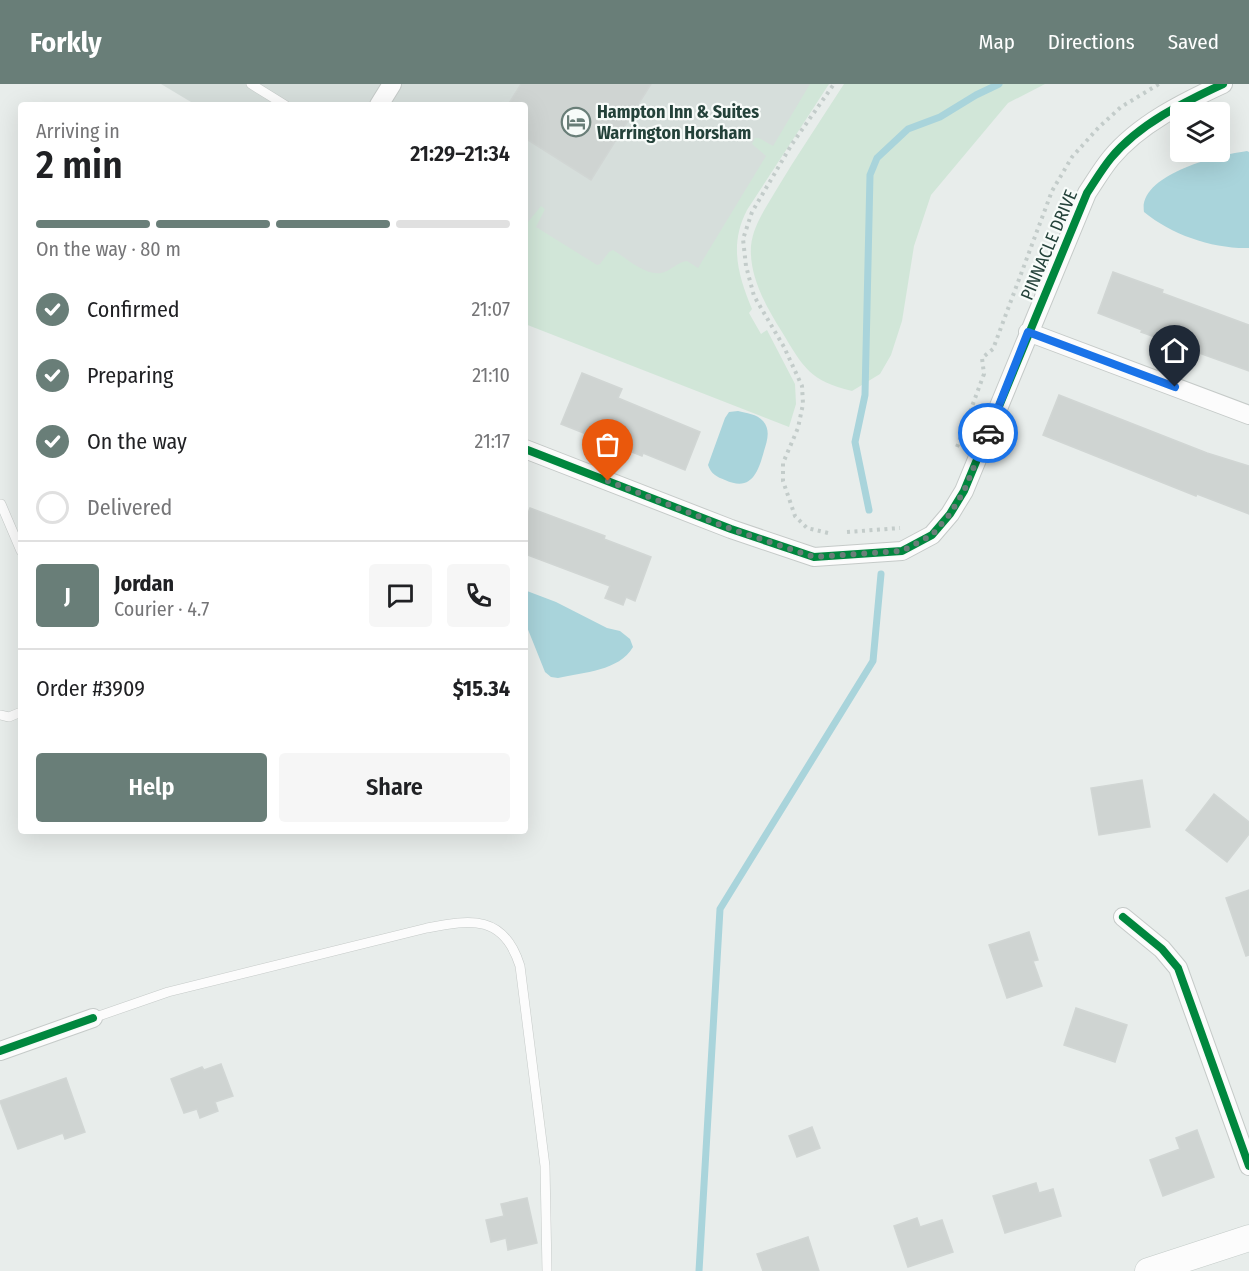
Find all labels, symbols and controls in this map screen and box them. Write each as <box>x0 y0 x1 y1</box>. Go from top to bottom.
text: Forkly <box>30 26 102 59</box>
text: Map <box>978 29 1015 55</box>
text: Directions <box>1048 29 1135 55</box>
text: Saved <box>1168 29 1219 55</box>
place label: Hampton Inn & Suites Warrington Horsham <box>597 101 759 144</box>
map controls <box>1170 102 1230 162</box>
button: layers <box>1170 102 1230 162</box>
hotel icon: Hampton Inn & Suites Warrington Horsham <box>560 106 592 138</box>
text: Arriving in <box>36 119 120 143</box>
text: 21:29–21:34 <box>410 140 510 167</box>
text: 2 min <box>36 142 123 188</box>
street label: PINNACLE DRIVE <box>1016 187 1082 303</box>
text: On the way · 80 m <box>36 237 181 261</box>
icon: check <box>36 293 69 326</box>
text: Confirmed <box>87 296 180 323</box>
text: 21:07 <box>471 297 510 321</box>
pin <box>1149 325 1200 387</box>
icon: home <box>1158 334 1191 367</box>
icon: check <box>36 359 69 392</box>
text: Preparing <box>87 362 173 389</box>
text: 21:10 <box>472 363 510 387</box>
courier <box>958 403 1018 463</box>
icon: car <box>972 417 1005 450</box>
pin <box>582 419 633 481</box>
icon: check <box>36 425 69 458</box>
text: On the way <box>87 428 187 455</box>
icon: bag <box>591 428 624 461</box>
text: 21:17 <box>475 429 510 453</box>
text: Delivered <box>87 494 172 521</box>
button: chat <box>369 564 432 627</box>
button: phone <box>447 564 510 627</box>
text: Jordan <box>114 570 174 597</box>
text: J <box>64 582 71 609</box>
text: Courier · 4.7 <box>114 597 209 621</box>
text: Order #3909 <box>36 675 145 702</box>
text: $15.34 <box>453 675 510 702</box>
button: Help <box>36 753 267 822</box>
button: Share <box>279 753 510 822</box>

